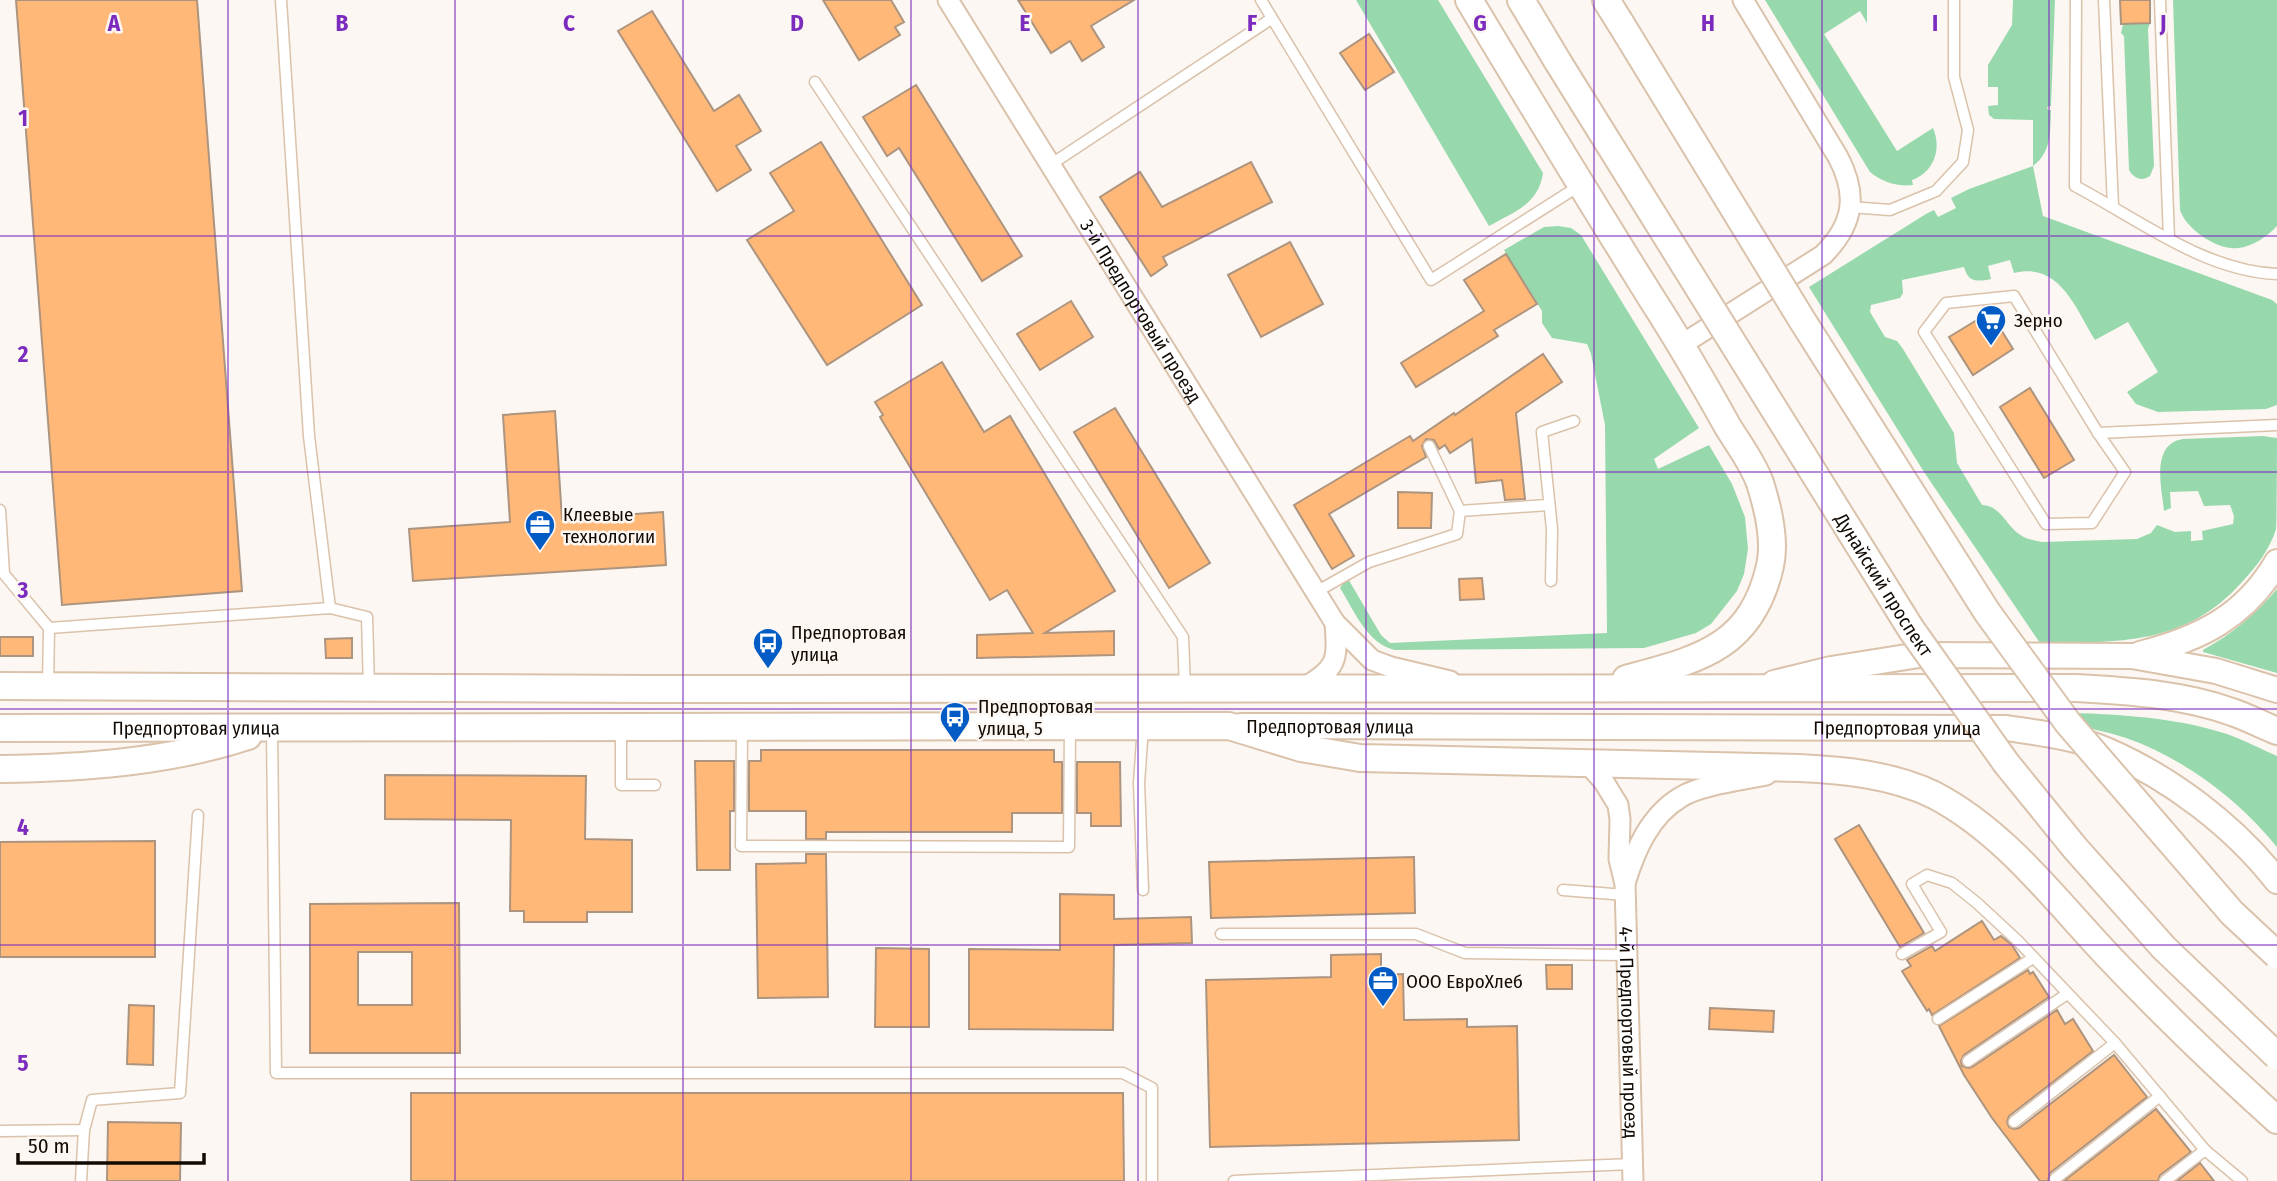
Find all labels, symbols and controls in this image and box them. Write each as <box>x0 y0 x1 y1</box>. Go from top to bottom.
text: A <box>107 9 121 37</box>
text: B <box>336 9 349 37</box>
text: C <box>563 9 575 37</box>
text: D <box>790 9 804 37</box>
text: E <box>1020 9 1031 37</box>
text: F <box>1247 9 1257 37</box>
text: G <box>1473 9 1487 37</box>
text: H <box>1701 9 1715 37</box>
text: I <box>1932 9 1938 37</box>
text: J <box>2159 9 2166 37</box>
text: 1 <box>18 104 28 132</box>
street label: 3-й Предпортовый проезд <box>1076 215 1207 407</box>
supermarket icon: Зерно <box>1974 303 2008 347</box>
place label: Зерно <box>2014 309 2063 332</box>
text: 2 <box>17 340 29 368</box>
place label: Клеевые технологии <box>563 503 655 548</box>
office icon: Клеевые технологии <box>523 508 557 552</box>
street label: Дунайский проспект <box>1830 508 1938 661</box>
text: 3 <box>17 576 29 604</box>
place label: Предпортовая улица <box>791 621 906 666</box>
bus stop icon: Предпортовая улица <box>751 626 785 670</box>
place label: Предпортовая улица, 5 <box>978 695 1093 740</box>
bus stop icon: Предпортовая улица, 5 <box>938 700 972 744</box>
street label: Предпортовая улица <box>1246 715 1414 738</box>
street label: Предпортовая улица <box>112 716 280 739</box>
street label: Предпортовая улица <box>1813 716 1981 739</box>
text: 4 <box>17 813 29 841</box>
street label: 4-й Предпортовый проезд <box>1615 926 1643 1139</box>
office icon: ООО ЕвроХлеб <box>1366 964 1400 1008</box>
place label: ООО ЕвроХлеб <box>1406 970 1523 993</box>
text: 5 <box>17 1049 29 1077</box>
scale bar <box>18 1122 203 1166</box>
text: 50 m <box>28 1133 70 1159</box>

